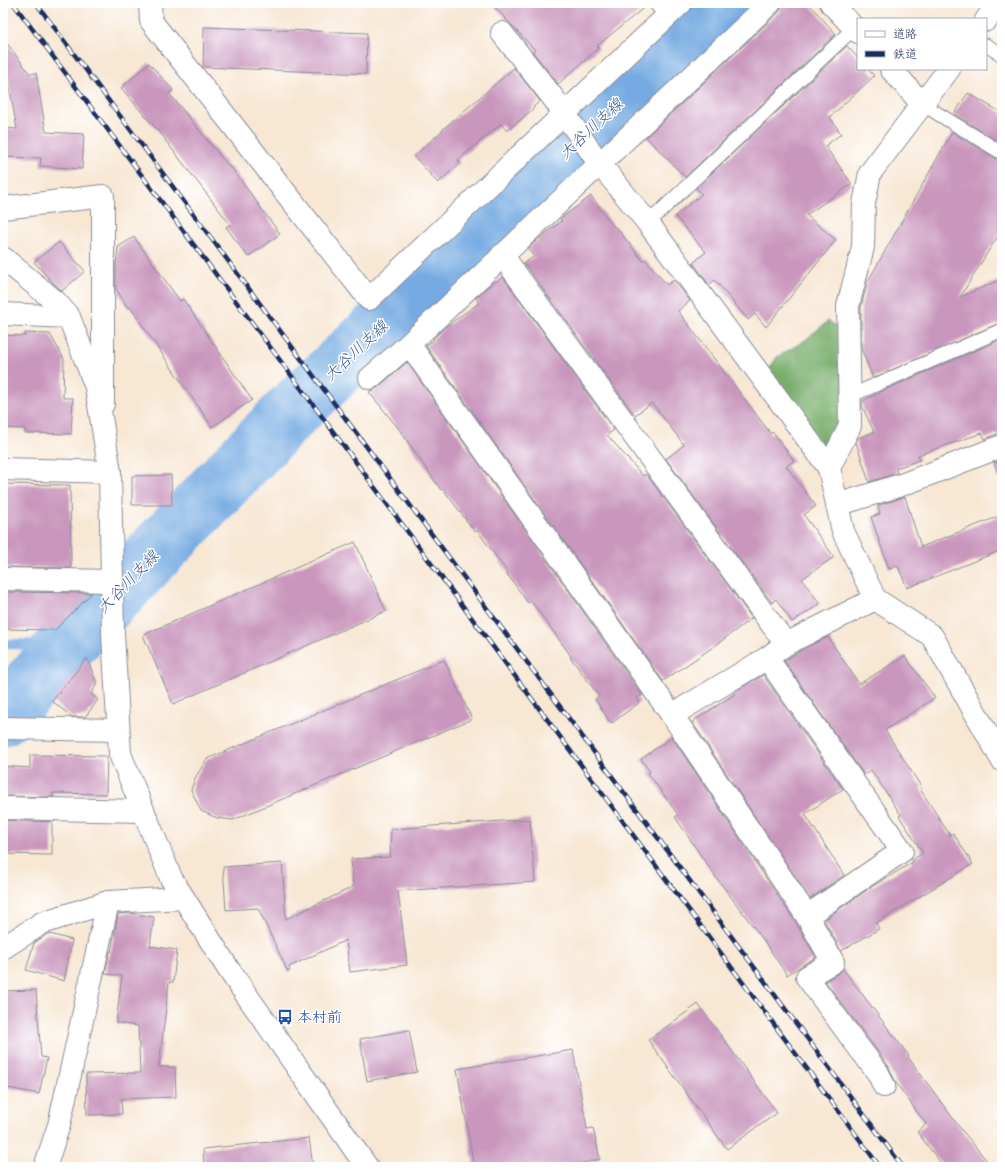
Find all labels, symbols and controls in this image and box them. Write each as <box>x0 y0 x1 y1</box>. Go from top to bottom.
legend <box>857 18 987 70</box>
text: 道路 <box>893 26 917 43</box>
text: 鉄道 <box>893 46 917 63</box>
water label: 大谷川支線 <box>554 93 628 164</box>
water label: 大谷川支線 <box>319 315 393 386</box>
water label: 大谷川支線 <box>92 545 164 618</box>
place label: 本村前 <box>297 1007 342 1028</box>
bus stop icon: 本村前 <box>276 1008 294 1026</box>

